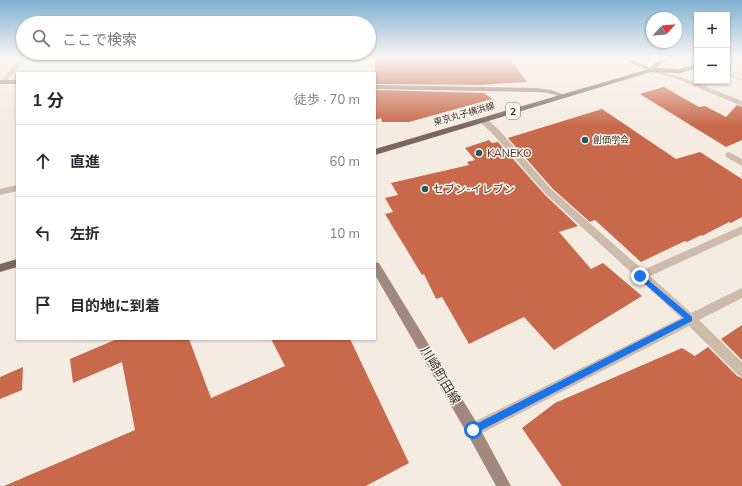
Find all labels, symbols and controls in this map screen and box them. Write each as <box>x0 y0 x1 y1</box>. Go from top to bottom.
north arrow <box>646 12 682 48</box>
map controls <box>694 12 730 84</box>
button: + <box>694 12 730 48</box>
search box <box>16 16 376 60</box>
icon: search <box>30 27 52 49</box>
text: ここで検索 <box>62 30 137 49</box>
button: − <box>694 48 730 84</box>
text: 1 分 <box>32 89 64 110</box>
text: 徒歩 · 70 m <box>294 91 360 107</box>
street label: 東京丸子横浜線 <box>432 99 497 127</box>
road number: 2 <box>506 103 520 119</box>
place label: 創価学会 <box>593 134 629 145</box>
marker: 創価学会 <box>580 135 590 145</box>
place label: KANEKO <box>487 146 532 160</box>
marker: KANEKO <box>474 148 484 158</box>
icon: ahead <box>32 150 54 172</box>
text: 直進 <box>70 152 100 171</box>
text: 60 m <box>330 153 360 169</box>
place label: セブン-イレブン <box>433 182 515 196</box>
marker: セブン-イレブン <box>420 184 430 194</box>
icon: left <box>32 222 54 244</box>
text: 左折 <box>70 224 100 243</box>
text: 10 m <box>330 225 360 241</box>
route end <box>631 267 649 285</box>
icon: arrive <box>32 294 54 316</box>
text: 目的地に到着 <box>70 296 160 315</box>
street label: 川崎町田線 <box>417 343 465 407</box>
route start <box>464 421 482 439</box>

